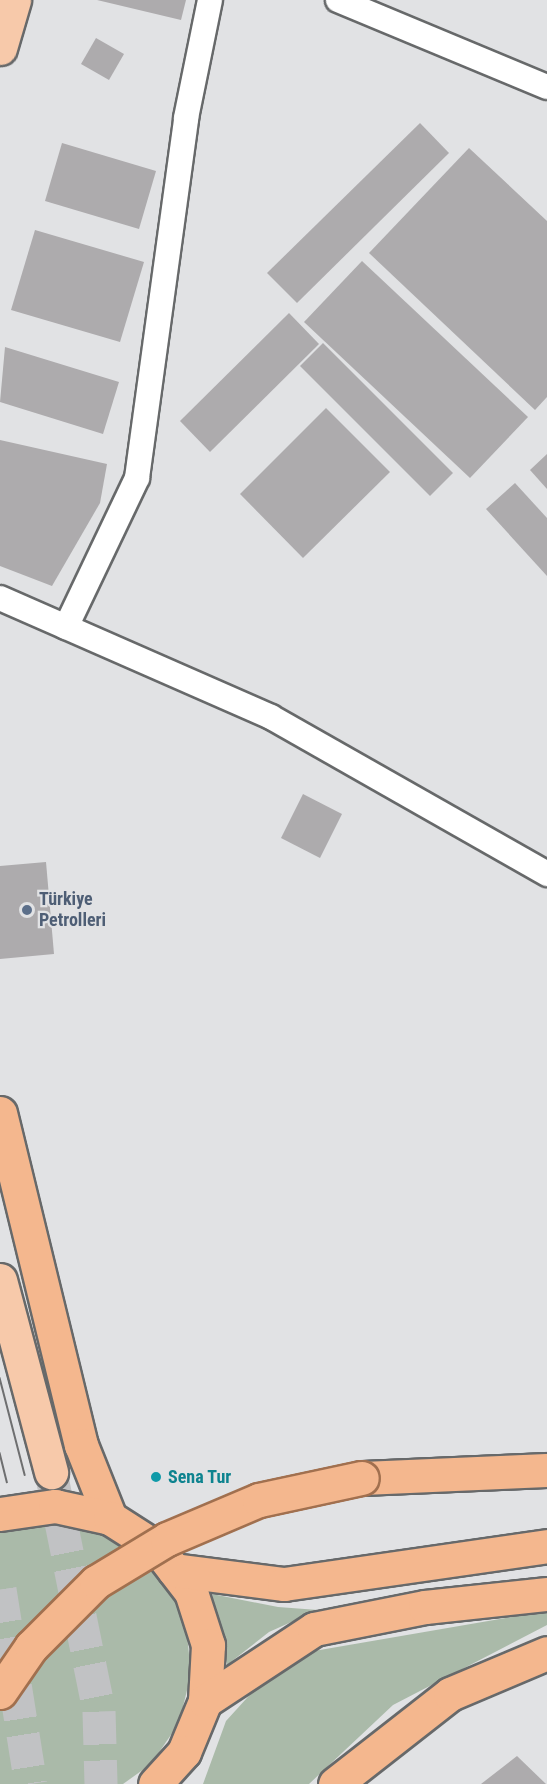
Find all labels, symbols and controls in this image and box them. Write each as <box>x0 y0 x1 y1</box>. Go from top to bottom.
place label: Türkiye Petrolleri <box>39 889 106 932</box>
marker: Türkiye Petrolleri <box>20 903 34 917</box>
place label: Sena Tur <box>168 1466 232 1488</box>
marker: Sena Tur <box>149 1470 163 1484</box>

